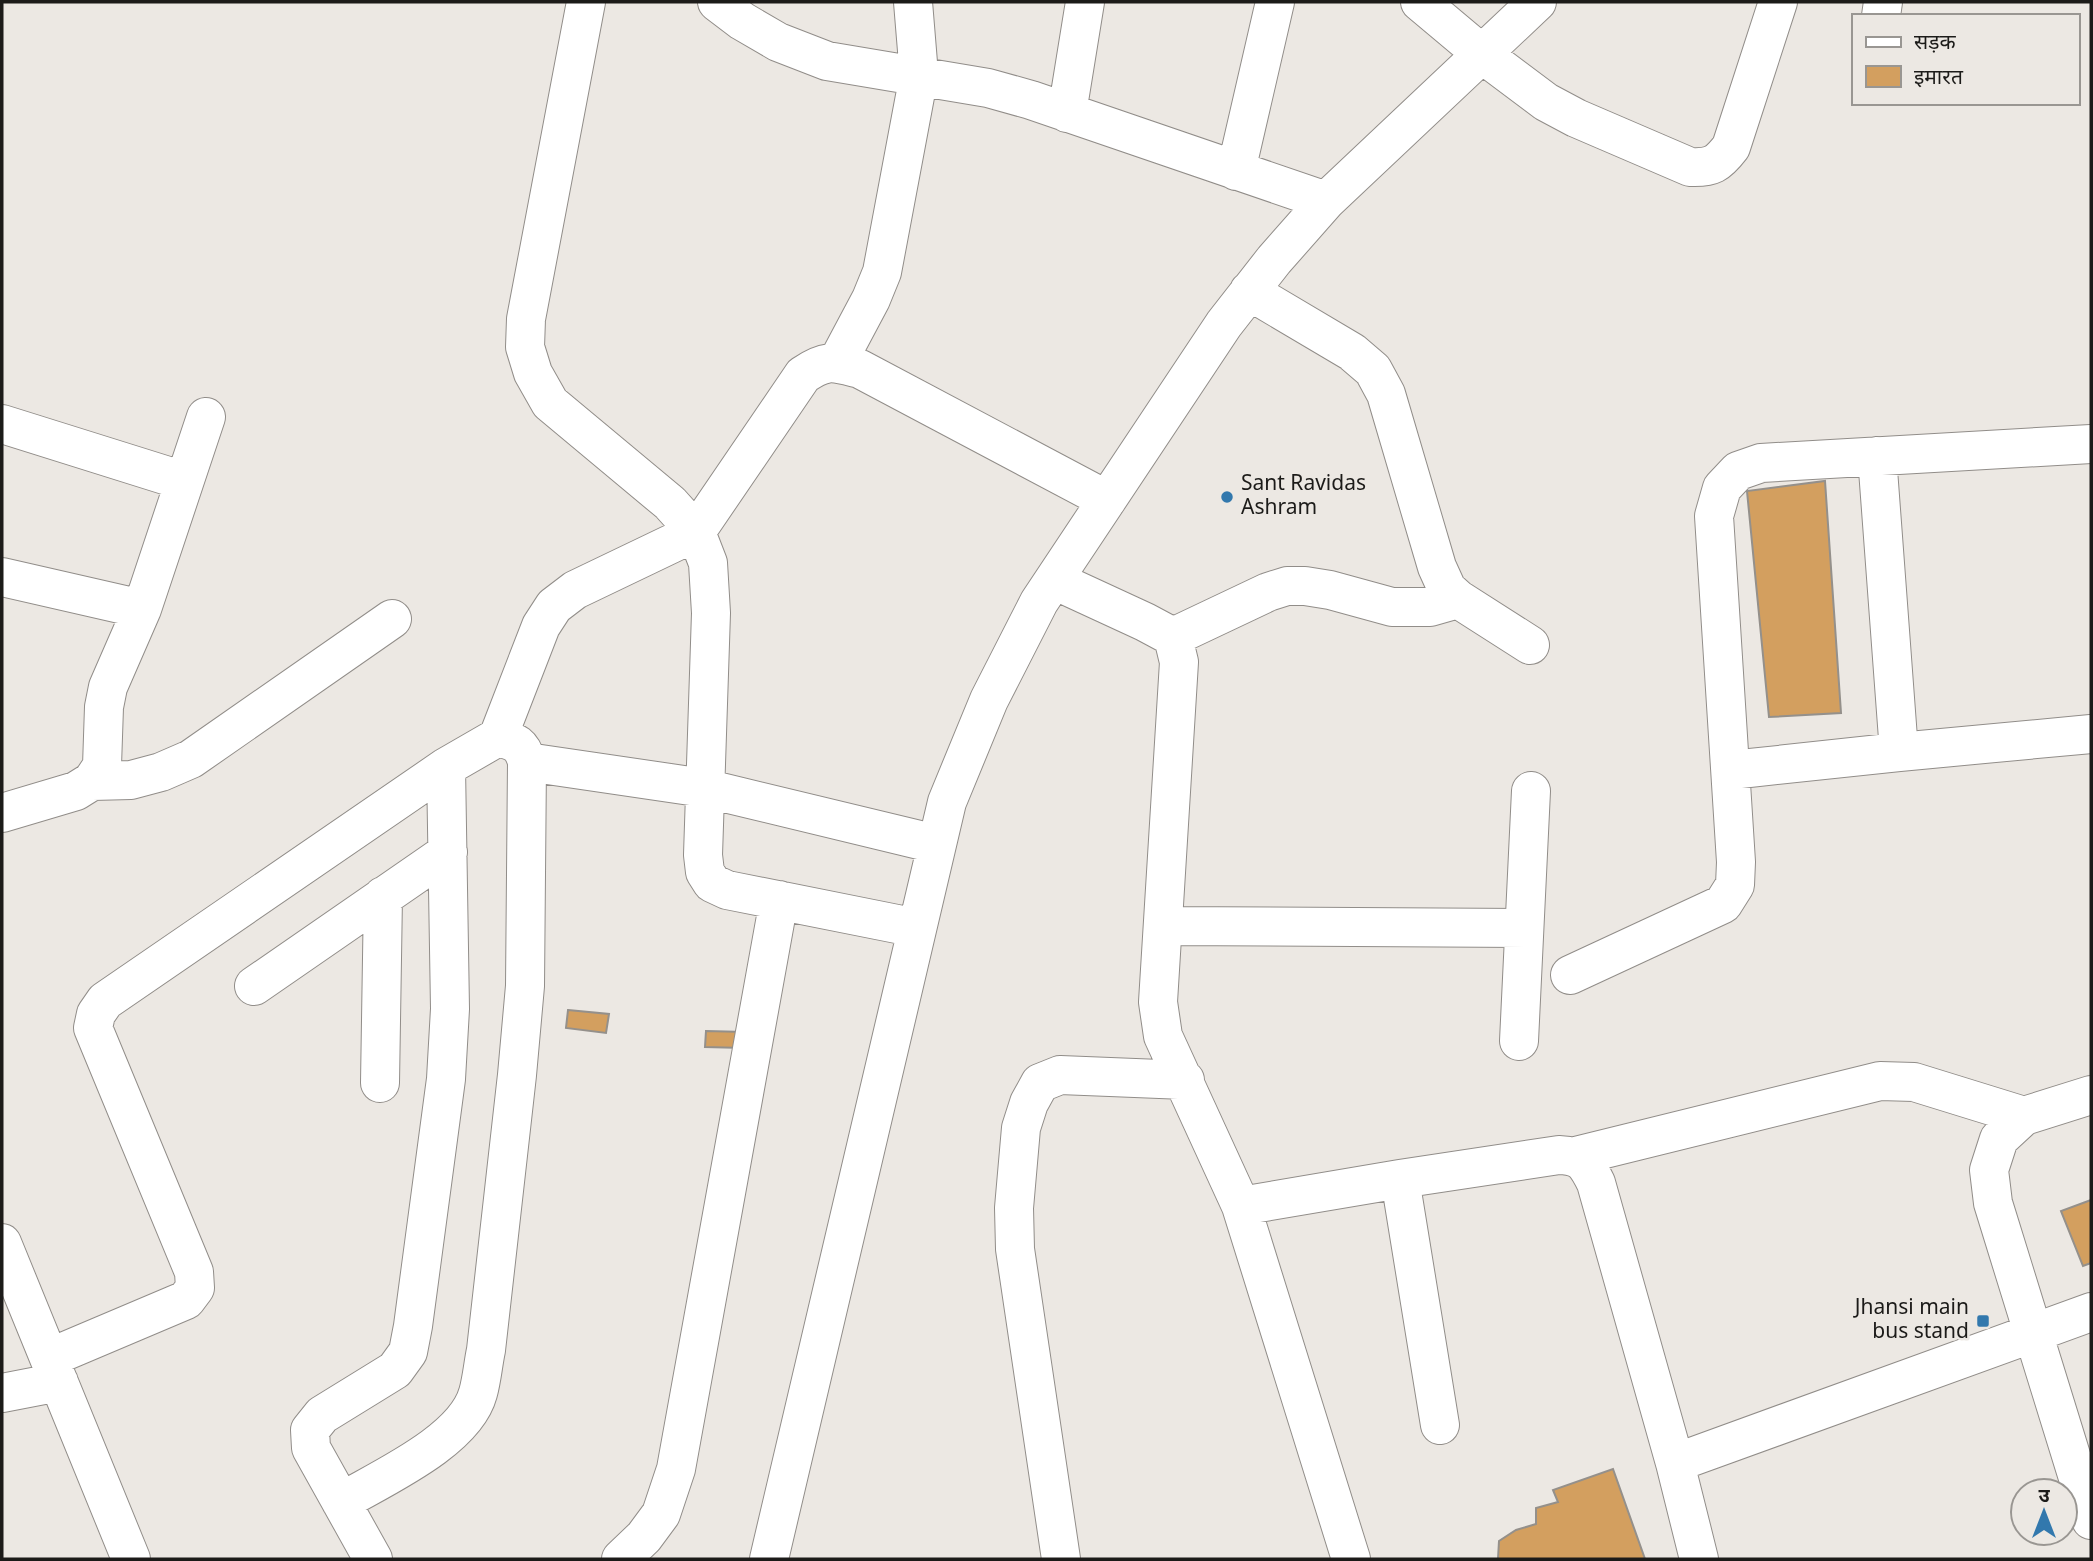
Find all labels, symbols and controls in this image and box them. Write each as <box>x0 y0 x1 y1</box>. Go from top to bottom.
legend <box>1852 14 2079 105</box>
text: सड़क <box>1914 30 1956 58</box>
text: इमारत <box>1914 65 1964 93</box>
place label: Sant Ravidas Ashram <box>1241 471 1366 523</box>
marker: Sant Ravidas Ashram <box>1219 489 1235 505</box>
place label: Jhansi main bus stand <box>1853 1295 1969 1347</box>
marker: Jhansi main bus stand <box>1975 1313 1991 1329</box>
north arrow <box>2009 1477 2079 1547</box>
text: उ <box>2038 1485 2050 1510</box>

